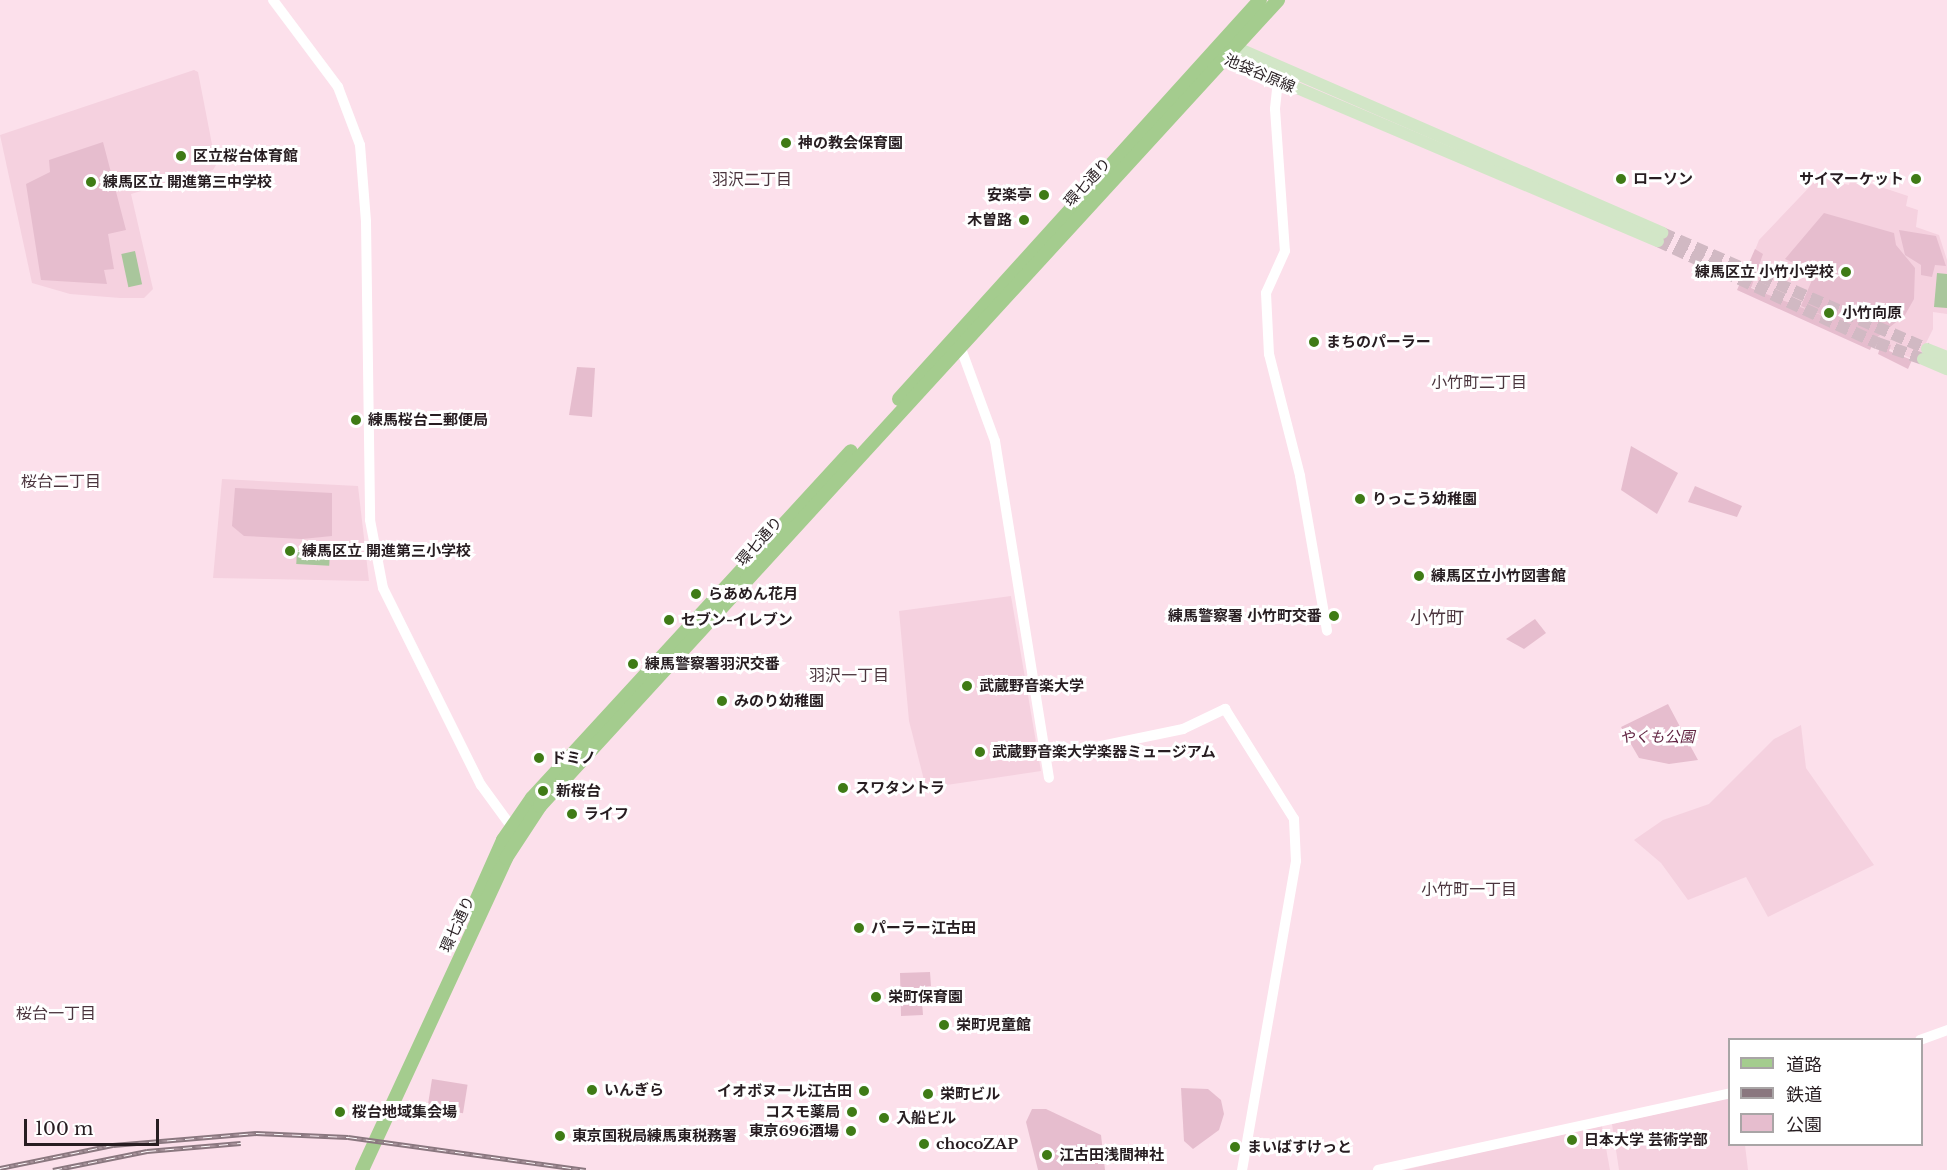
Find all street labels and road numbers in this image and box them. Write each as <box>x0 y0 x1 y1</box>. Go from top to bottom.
street label: 池袋谷原線 <box>1222 50 1298 96</box>
street label: 環七通り <box>1060 154 1114 210</box>
street label: 環七通り <box>732 513 786 569</box>
street label: 環七通り <box>436 893 478 955</box>

